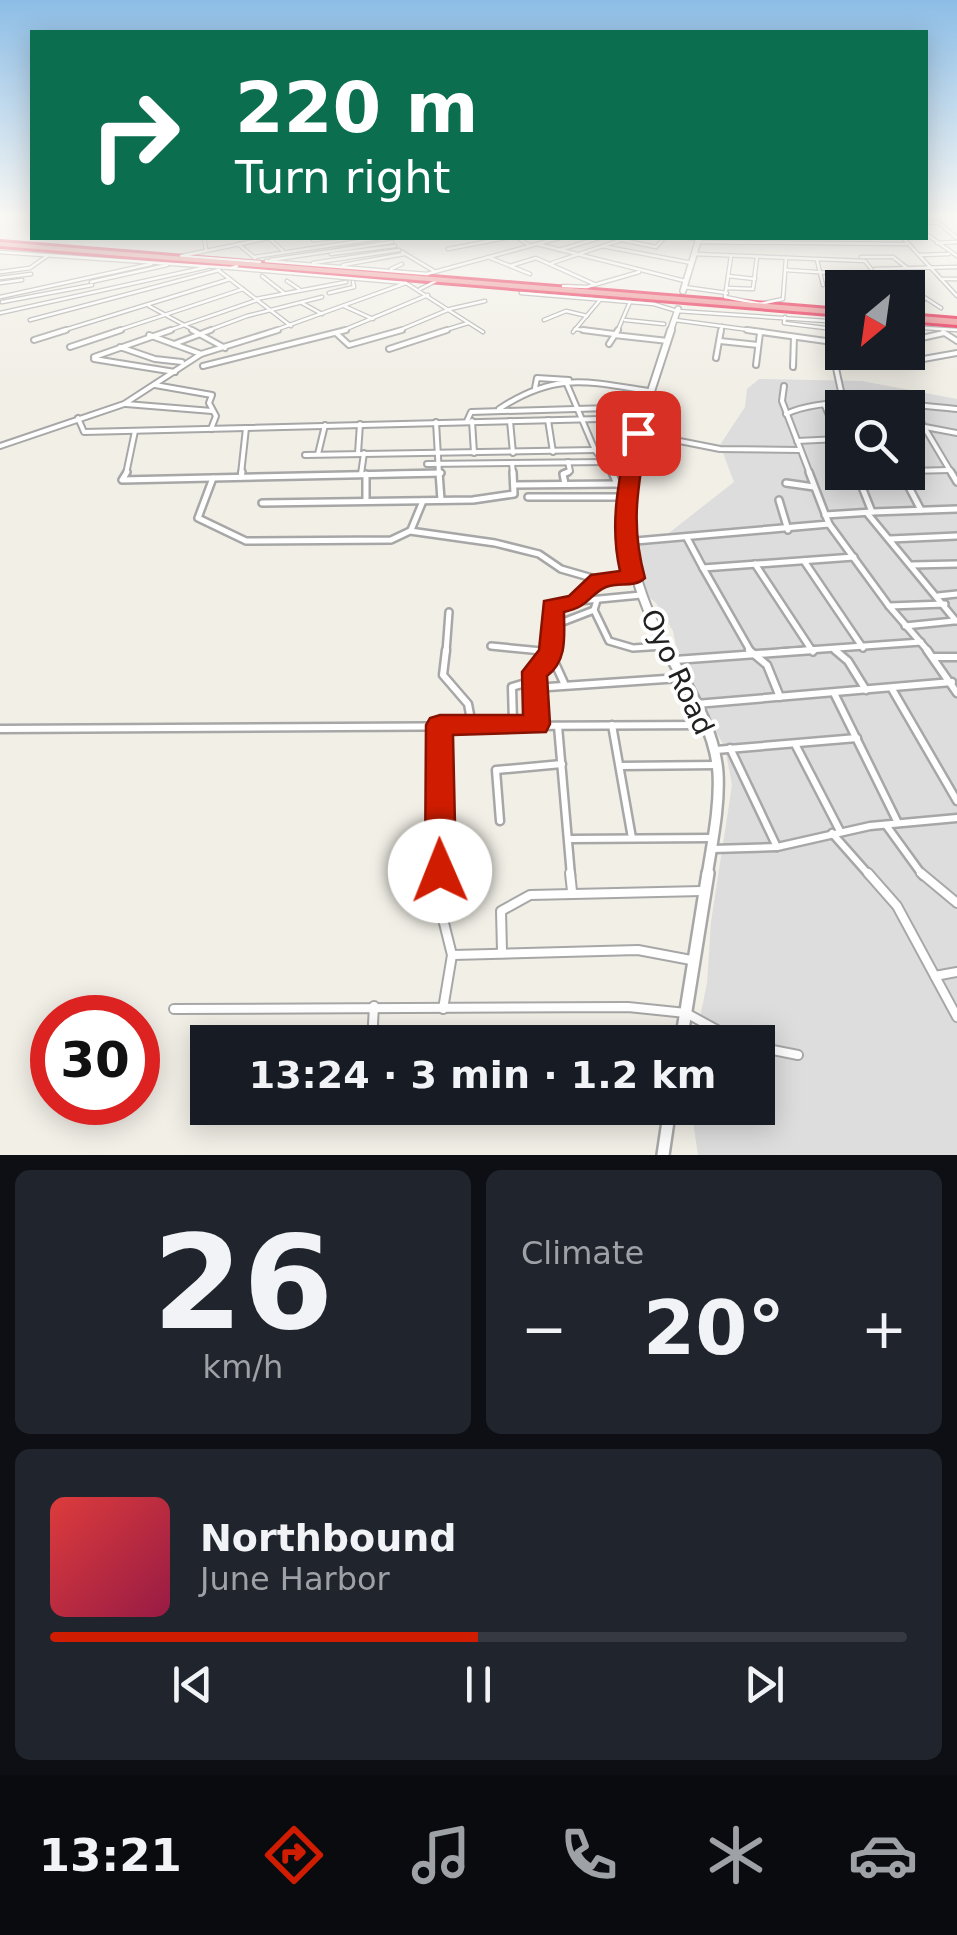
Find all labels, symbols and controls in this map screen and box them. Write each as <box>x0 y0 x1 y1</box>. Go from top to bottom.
text: 220 m <box>235 67 478 149</box>
icon: right <box>70 70 200 200</box>
text: Turn right <box>235 151 450 204</box>
north arrow <box>825 270 925 370</box>
map controls <box>825 270 925 490</box>
button: search <box>825 390 925 490</box>
pin <box>596 391 681 476</box>
icon: arrive <box>611 406 666 461</box>
street label: Oyo Road <box>634 604 720 740</box>
position arrow <box>388 819 492 923</box>
speed limit sign: 30 <box>30 995 160 1125</box>
text: 13:24 · 3 min · 1.2 km <box>249 1053 716 1097</box>
text: 26 <box>153 1207 333 1359</box>
text: Climate <box>521 1234 644 1272</box>
text: 20° <box>643 1284 785 1372</box>
text: − <box>521 1297 567 1361</box>
text: + <box>861 1297 907 1361</box>
text: km/h <box>203 1348 283 1386</box>
text: Northbound <box>200 1516 456 1560</box>
text: June Harbor <box>200 1560 390 1598</box>
icon: previous <box>165 1657 220 1712</box>
icon: pause <box>451 1657 506 1712</box>
icon: next <box>737 1657 792 1712</box>
icon: directions <box>259 1820 329 1890</box>
icon: music <box>406 1820 476 1890</box>
icon: phone <box>554 1820 624 1890</box>
icon: climate <box>701 1820 771 1890</box>
icon: car <box>848 1820 918 1890</box>
text: 13:21 <box>39 1829 182 1882</box>

